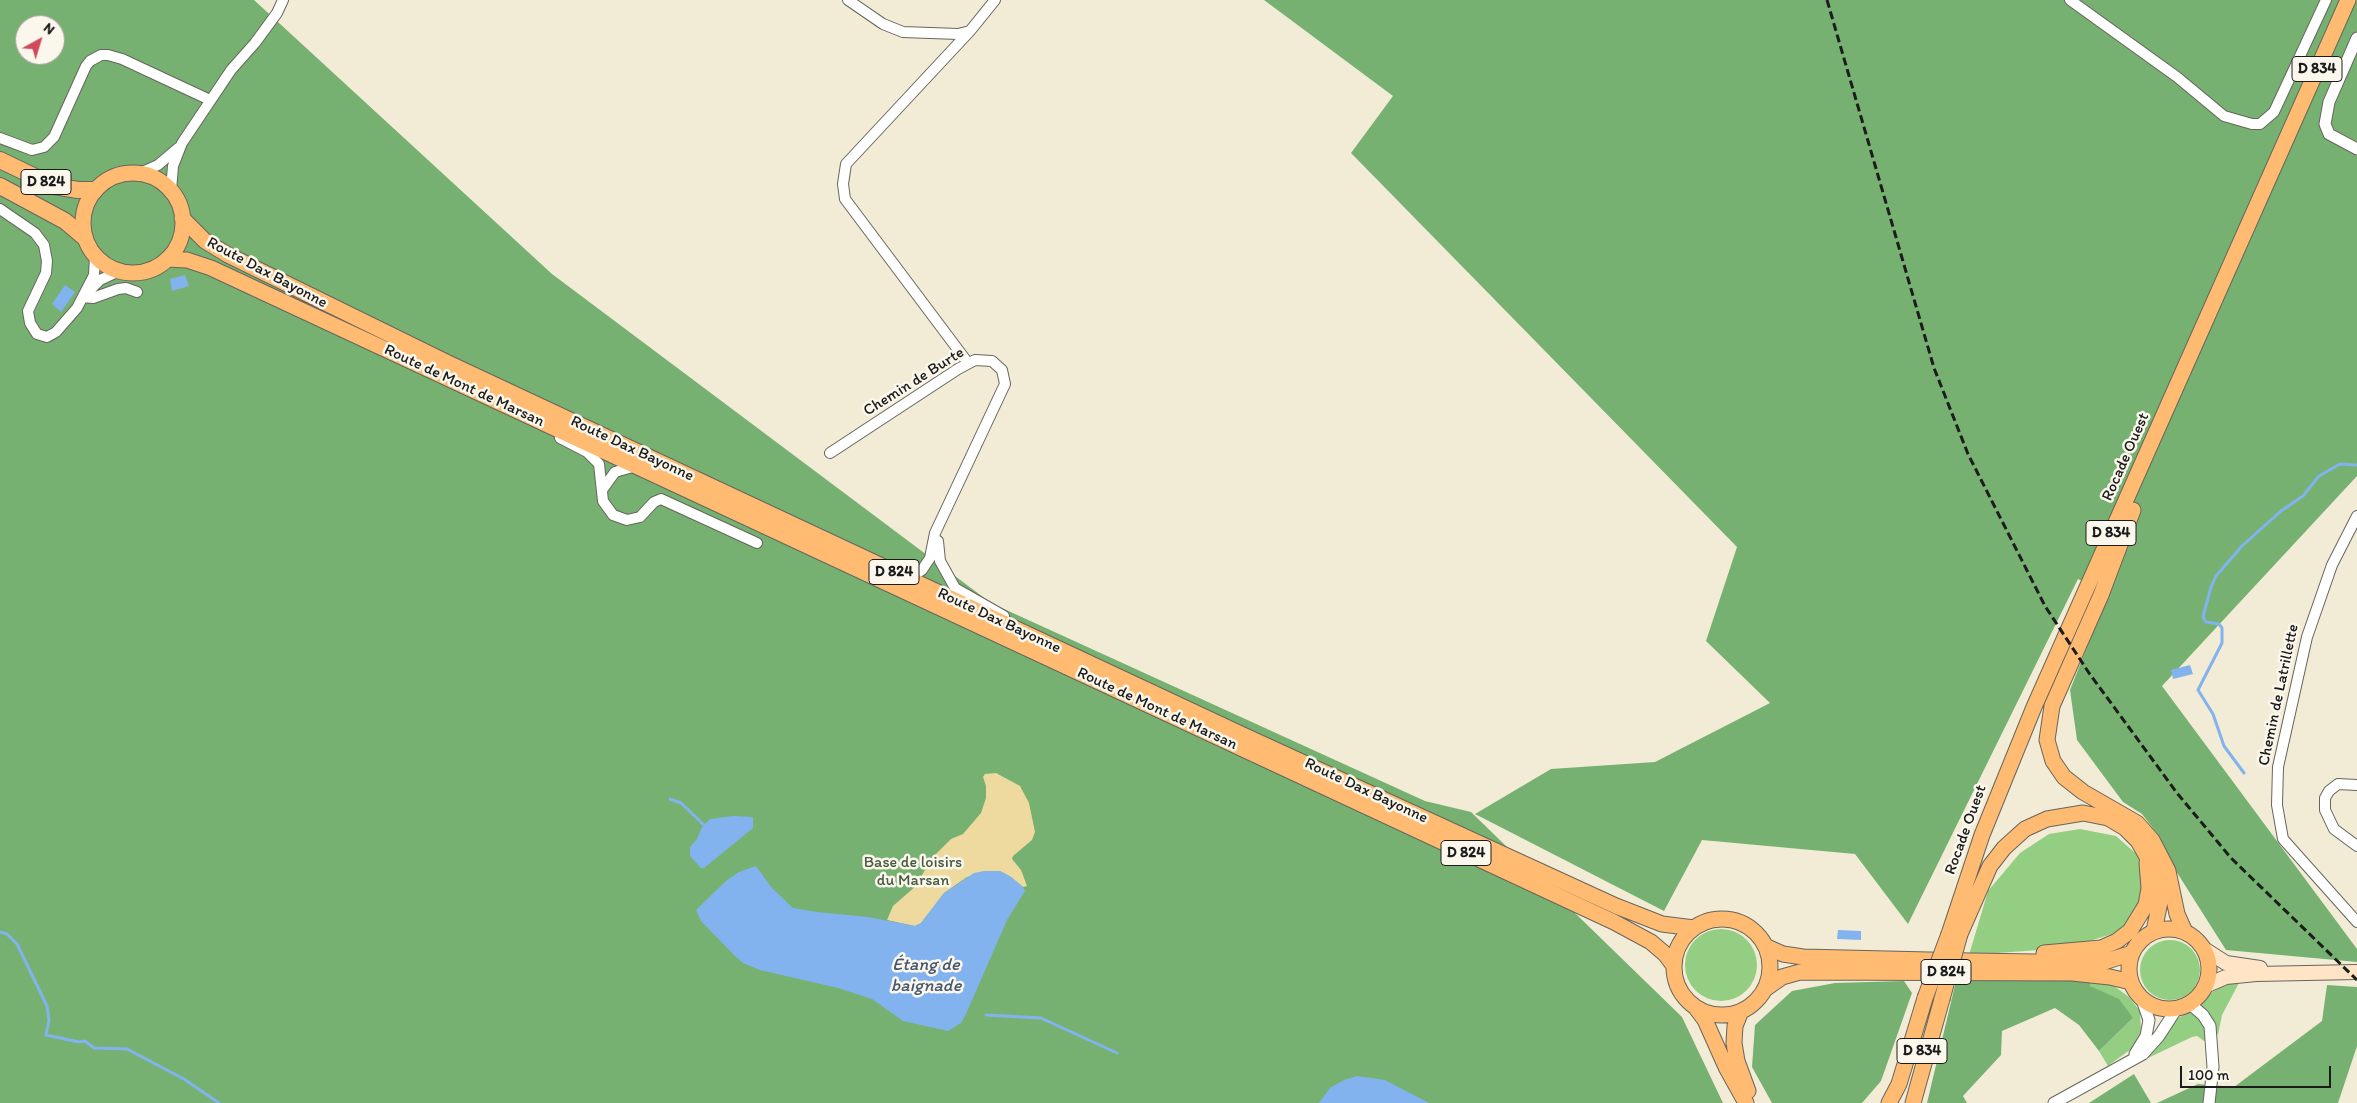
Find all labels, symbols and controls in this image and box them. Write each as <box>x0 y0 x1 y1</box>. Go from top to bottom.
north arrow <box>15 15 65 65</box>
text: N <box>40 19 58 38</box>
road number: D 834 <box>2292 56 2342 82</box>
road number: D 824 <box>21 170 71 194</box>
street label: Route Dax Bayonne <box>203 233 331 313</box>
street label: Route de Mont de Marsan <box>381 340 547 432</box>
street label: Chemin de Burte <box>860 343 968 421</box>
street label: Rocade Ouest <box>2098 410 2154 504</box>
street label: Route Dax Bayonne <box>567 412 697 486</box>
road number: D 834 <box>2086 520 2136 546</box>
road number: D 824 <box>869 560 919 584</box>
street label: Route Dax Bayonne <box>934 584 1064 658</box>
street label: Chemin de Latrillette <box>2255 622 2303 768</box>
street label: Route de Mont de Marsan <box>1074 663 1240 755</box>
street label: Route Dax Bayonne <box>1301 754 1431 828</box>
street label: Rocade Ouest <box>1941 782 1991 878</box>
road number: D 824 <box>1441 840 1491 866</box>
park label: Base de loisirs du Marsan <box>864 853 962 891</box>
water label: Étang de baignade <box>891 954 961 996</box>
road number: D 824 <box>1921 960 1971 984</box>
road number: D 834 <box>1897 1038 1947 1064</box>
scale bar <box>2182 1056 2333 1088</box>
text: 100 m <box>2188 1066 2229 1084</box>

